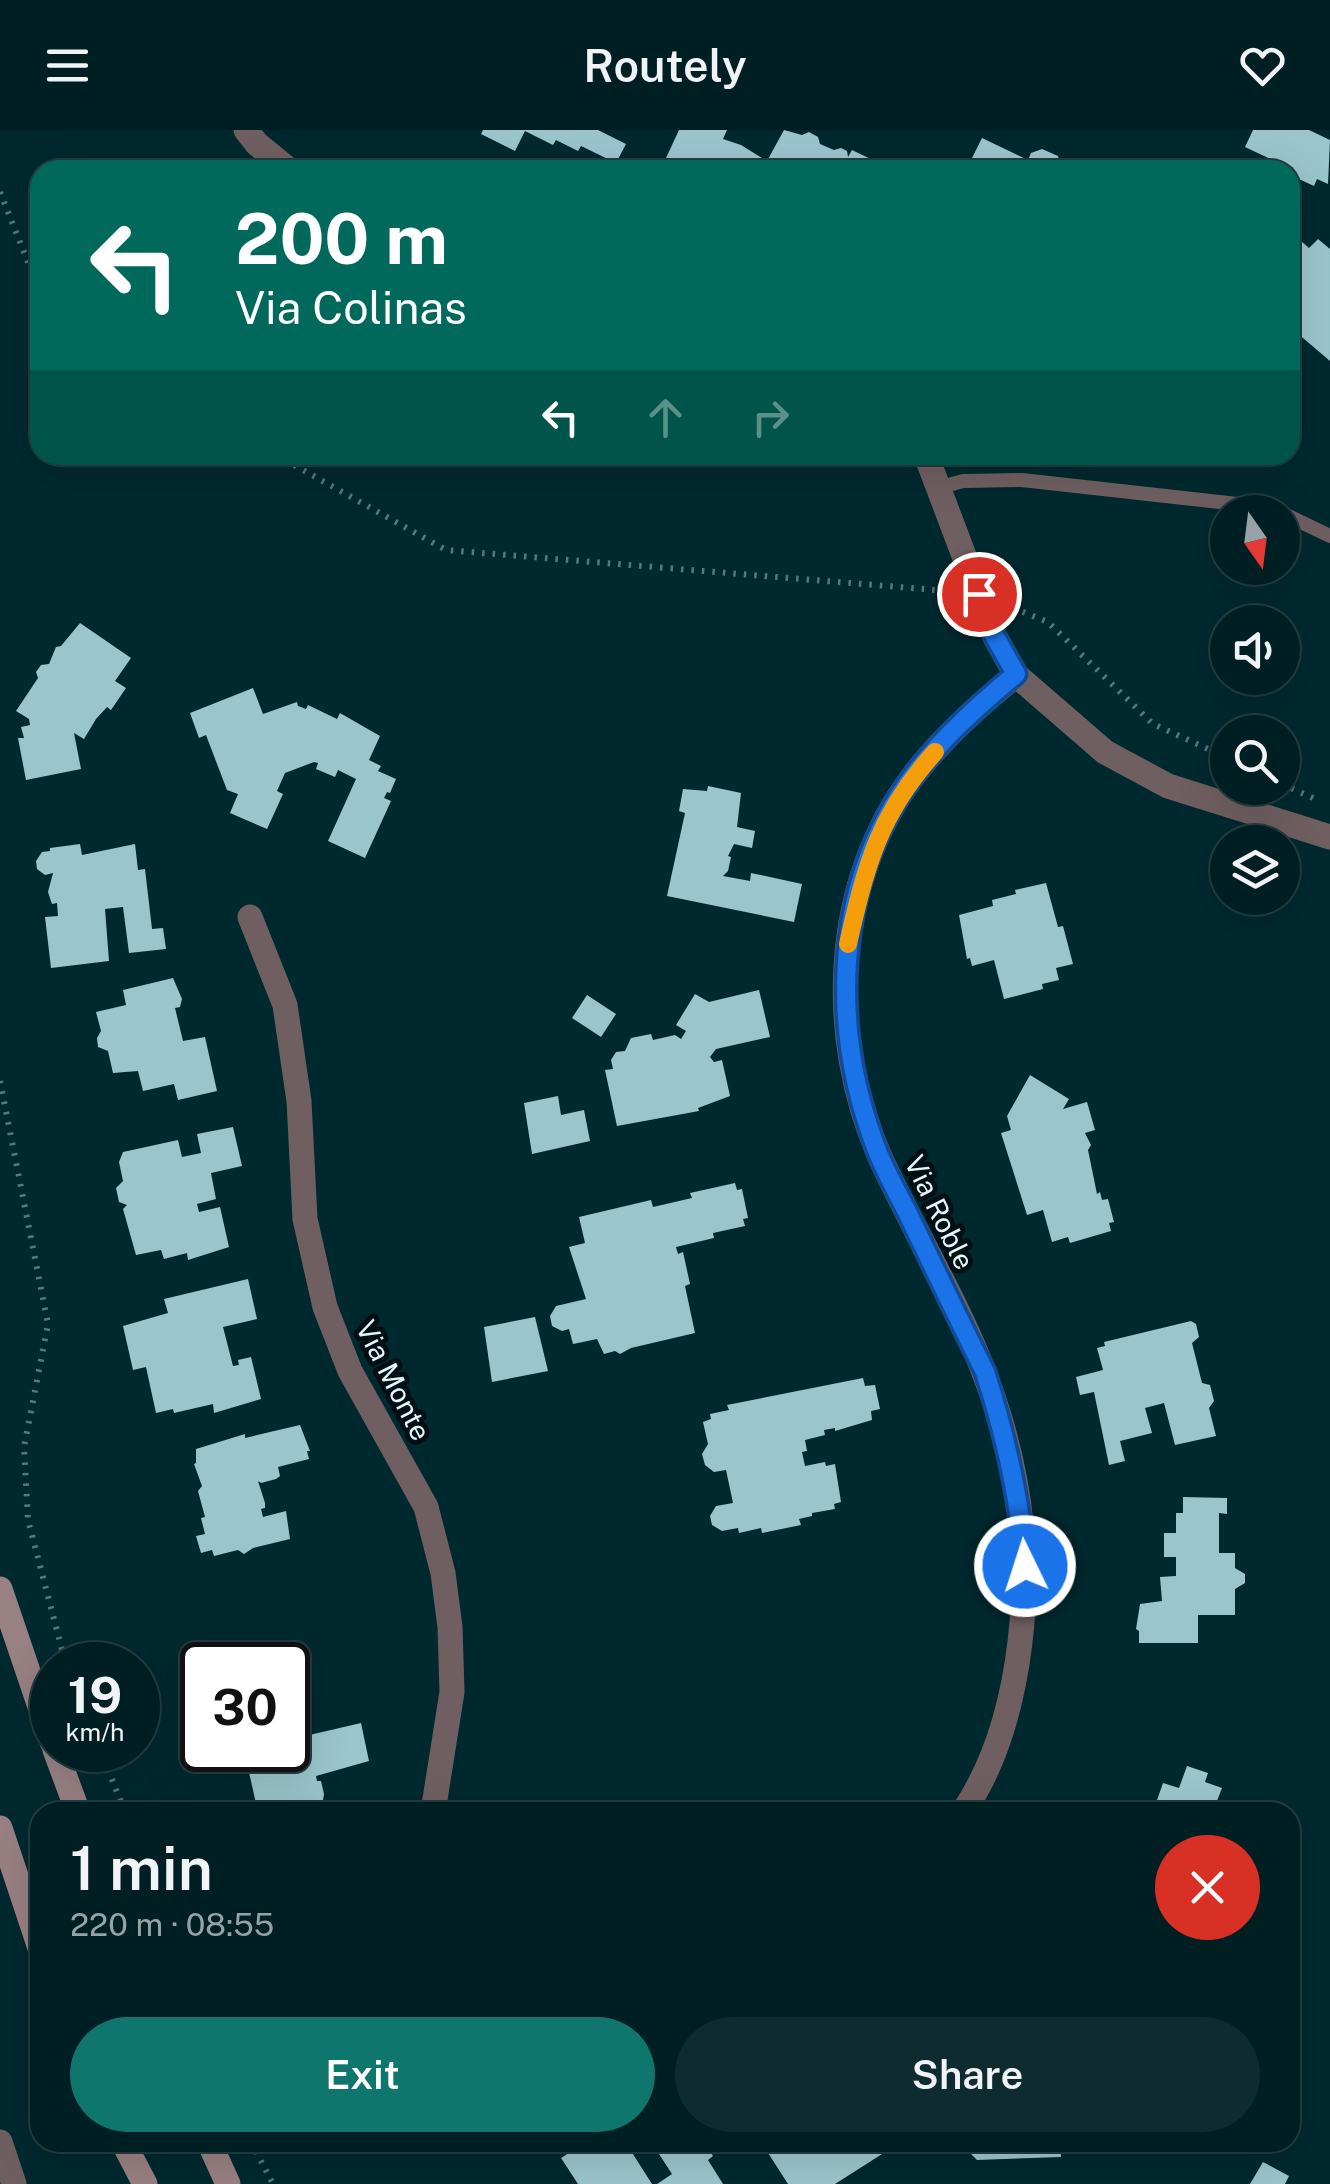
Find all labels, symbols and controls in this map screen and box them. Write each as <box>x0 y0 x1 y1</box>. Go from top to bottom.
icon: menu <box>40 38 95 93</box>
icon: heart <box>1235 38 1290 93</box>
text: Routely <box>583 39 747 92</box>
text: 200 m <box>235 197 448 280</box>
icon: left <box>70 200 200 330</box>
text: Via Colinas <box>235 281 467 334</box>
icon: left <box>533 390 588 445</box>
icon: ahead <box>638 390 693 445</box>
icon: right <box>743 390 798 445</box>
north arrow <box>1210 495 1300 585</box>
map controls <box>1210 495 1300 915</box>
pin <box>937 552 1022 637</box>
icon: arrive <box>952 567 1007 622</box>
button: sound <box>1210 605 1300 695</box>
button: search <box>1210 715 1300 805</box>
button: layers <box>1210 825 1300 915</box>
street label: Via Roble <box>898 1150 982 1274</box>
street label: Via Monte <box>350 1314 438 1446</box>
position arrow <box>973 1514 1077 1618</box>
speed limit sign: 30 <box>180 1642 310 1772</box>
text: 19 <box>68 1665 122 1724</box>
text: km/h <box>66 1717 124 1747</box>
text: 1 min <box>70 1833 213 1904</box>
button: close <box>1155 1835 1260 1940</box>
text: 220 m · 08:55 <box>70 1906 274 1943</box>
button: Exit <box>70 2017 655 2132</box>
button: Share <box>675 2017 1260 2132</box>

